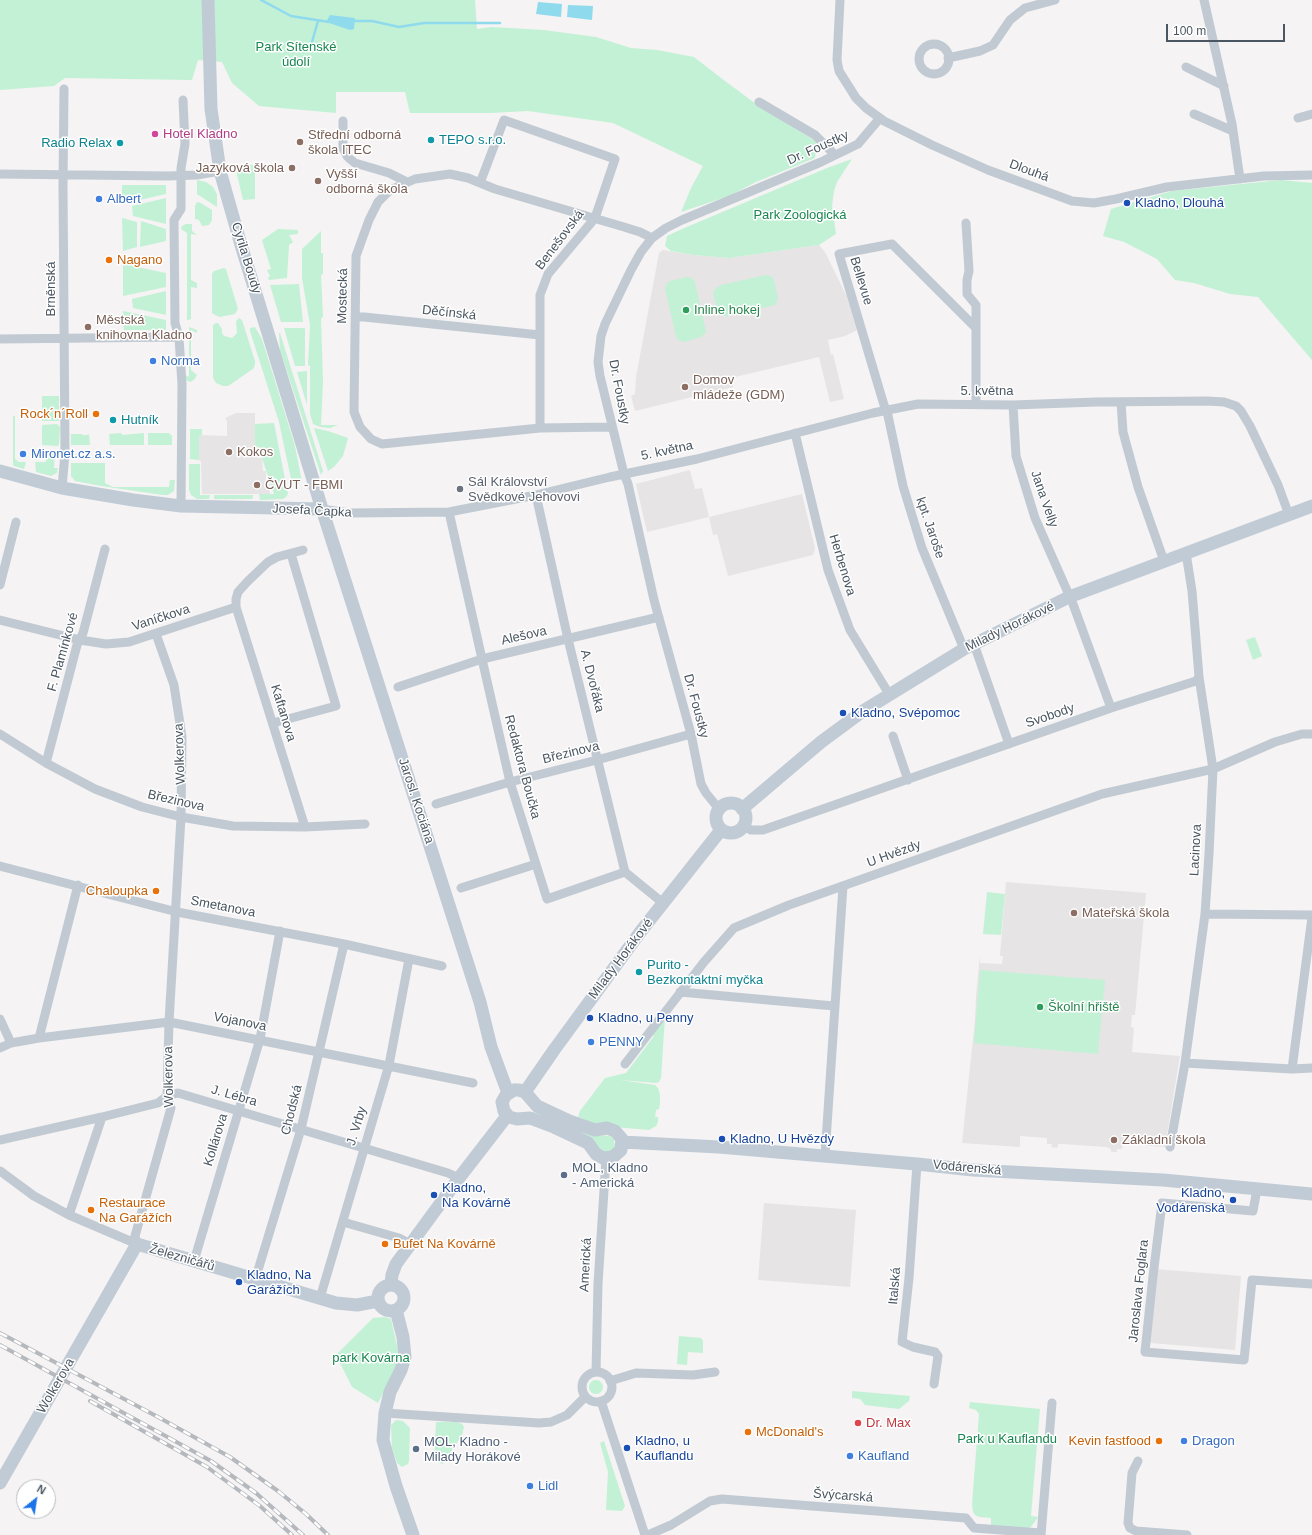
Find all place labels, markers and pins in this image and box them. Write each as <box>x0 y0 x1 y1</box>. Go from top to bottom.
place label: Hotel Kladno <box>163 126 237 142</box>
place label: Střední odborná škola ITEC <box>308 127 401 158</box>
marker: Hotel Kladno <box>150 129 160 139</box>
place label: TEPO s.r.o. <box>439 132 506 148</box>
place label: Radio Relax <box>41 135 112 151</box>
marker: TEPO s.r.o. <box>426 135 436 145</box>
marker: Střední odborná škola ITEC <box>295 137 305 147</box>
marker: Radio Relax <box>115 138 125 148</box>
place label: Jazyková škola <box>196 160 284 176</box>
marker: Jazyková škola <box>287 163 297 173</box>
place label: Vyšší odborná škola <box>326 166 408 197</box>
marker: Vyšší odborná škola <box>313 176 323 186</box>
place label: Albert <box>107 191 141 207</box>
marker: Albert <box>94 194 104 204</box>
place label: Kladno, Dlouhá <box>1135 195 1224 211</box>
marker: Kladno, Dlouhá <box>1122 198 1132 208</box>
place label: Nagano <box>117 252 163 268</box>
marker: Nagano <box>104 255 114 265</box>
place label: Inline hokej <box>694 302 760 318</box>
marker: Inline hokej <box>681 305 691 315</box>
place label: Městská knihovna Kladno <box>96 312 192 343</box>
marker: Městská knihovna Kladno <box>83 322 93 332</box>
place label: Norma <box>161 353 200 369</box>
marker: Norma <box>148 356 158 366</box>
place label: Domov mládeže (GDM) <box>693 372 785 403</box>
marker: Domov mládeže (GDM) <box>680 382 690 392</box>
place label: Rock´n´Roll <box>20 406 88 422</box>
marker: Rock´n´Roll <box>91 409 101 419</box>
place label: Hutník <box>121 412 159 428</box>
marker: Hutník <box>108 415 118 425</box>
place label: Kokos <box>237 444 273 460</box>
place label: Mironet.cz a.s. <box>31 446 116 462</box>
marker: Kokos <box>224 447 234 457</box>
marker: Mironet.cz a.s. <box>18 449 28 459</box>
place label: Sál Království Svědkové Jehovovi <box>468 474 580 505</box>
place label: ČVUT - FBMI <box>265 477 343 493</box>
marker: ČVUT - FBMI <box>252 480 262 490</box>
marker: Sál Království Svědkové Jehovovi <box>455 484 465 494</box>
place label: Kladno, Svépomoc <box>851 705 960 721</box>
marker: Kladno, Svépomoc <box>838 708 848 718</box>
place label: Chaloupka <box>86 883 148 899</box>
marker: Chaloupka <box>151 886 161 896</box>
place label: Mateřská škola <box>1082 905 1169 921</box>
marker: Mateřská škola <box>1069 908 1079 918</box>
place label: Purito - Bezkontaktní myčka <box>647 957 763 988</box>
marker: Purito - Bezkontaktní myčka <box>634 967 644 977</box>
place label: Školní hřiště <box>1048 999 1120 1015</box>
marker: Školní hřiště <box>1035 1002 1045 1012</box>
place label: Kladno, u Penny <box>598 1010 693 1026</box>
marker: Kladno, u Penny <box>585 1013 595 1023</box>
place label: PENNY <box>599 1034 644 1050</box>
marker: PENNY <box>586 1037 596 1047</box>
place label: Kladno, U Hvězdy <box>730 1131 834 1147</box>
place label: Základní škola <box>1122 1132 1206 1148</box>
marker: Kladno, U Hvězdy <box>717 1134 727 1144</box>
marker: Základní škola <box>1109 1135 1119 1145</box>
place label: MOL, Kladno - Americká <box>572 1160 648 1191</box>
marker: MOL, Kladno - Americká <box>559 1170 569 1180</box>
place label: Kladno, Na Kovárně <box>442 1180 511 1211</box>
place label: Kladno, Vodárenská <box>1156 1185 1225 1216</box>
marker: Kladno, Na Kovárně <box>429 1190 439 1200</box>
place label: Restaurace Na Garážích <box>99 1195 172 1226</box>
marker: Kladno, Vodárenská <box>1228 1195 1238 1205</box>
marker: Restaurace Na Garážích <box>86 1205 96 1215</box>
place label: Bufet Na Kovárně <box>393 1236 496 1252</box>
marker: Bufet Na Kovárně <box>380 1239 390 1249</box>
place label: Kladno, Na Garážích <box>247 1267 311 1298</box>
marker: Kladno, Na Garážích <box>234 1277 244 1287</box>
place label: Dr. Max <box>866 1415 911 1431</box>
marker: Dr. Max <box>853 1418 863 1428</box>
place label: McDonald's <box>756 1424 824 1440</box>
marker: McDonald's <box>743 1427 753 1437</box>
place label: Kladno, u Kauflandu <box>635 1433 694 1464</box>
place label: Kevin fastfood <box>1069 1433 1151 1449</box>
place label: Dragon <box>1192 1433 1235 1449</box>
place label: MOL, Kladno - Milady Horákové <box>424 1434 521 1465</box>
marker: Kevin fastfood <box>1154 1436 1164 1446</box>
marker: Dragon <box>1179 1436 1189 1446</box>
marker: Kladno, u Kauflandu <box>622 1443 632 1453</box>
marker: MOL, Kladno - Milady Horákové <box>411 1444 421 1454</box>
place label: Kaufland <box>858 1448 909 1464</box>
marker: Kaufland <box>845 1451 855 1461</box>
place label: Lidl <box>538 1478 558 1494</box>
marker: Lidl <box>525 1481 535 1491</box>

